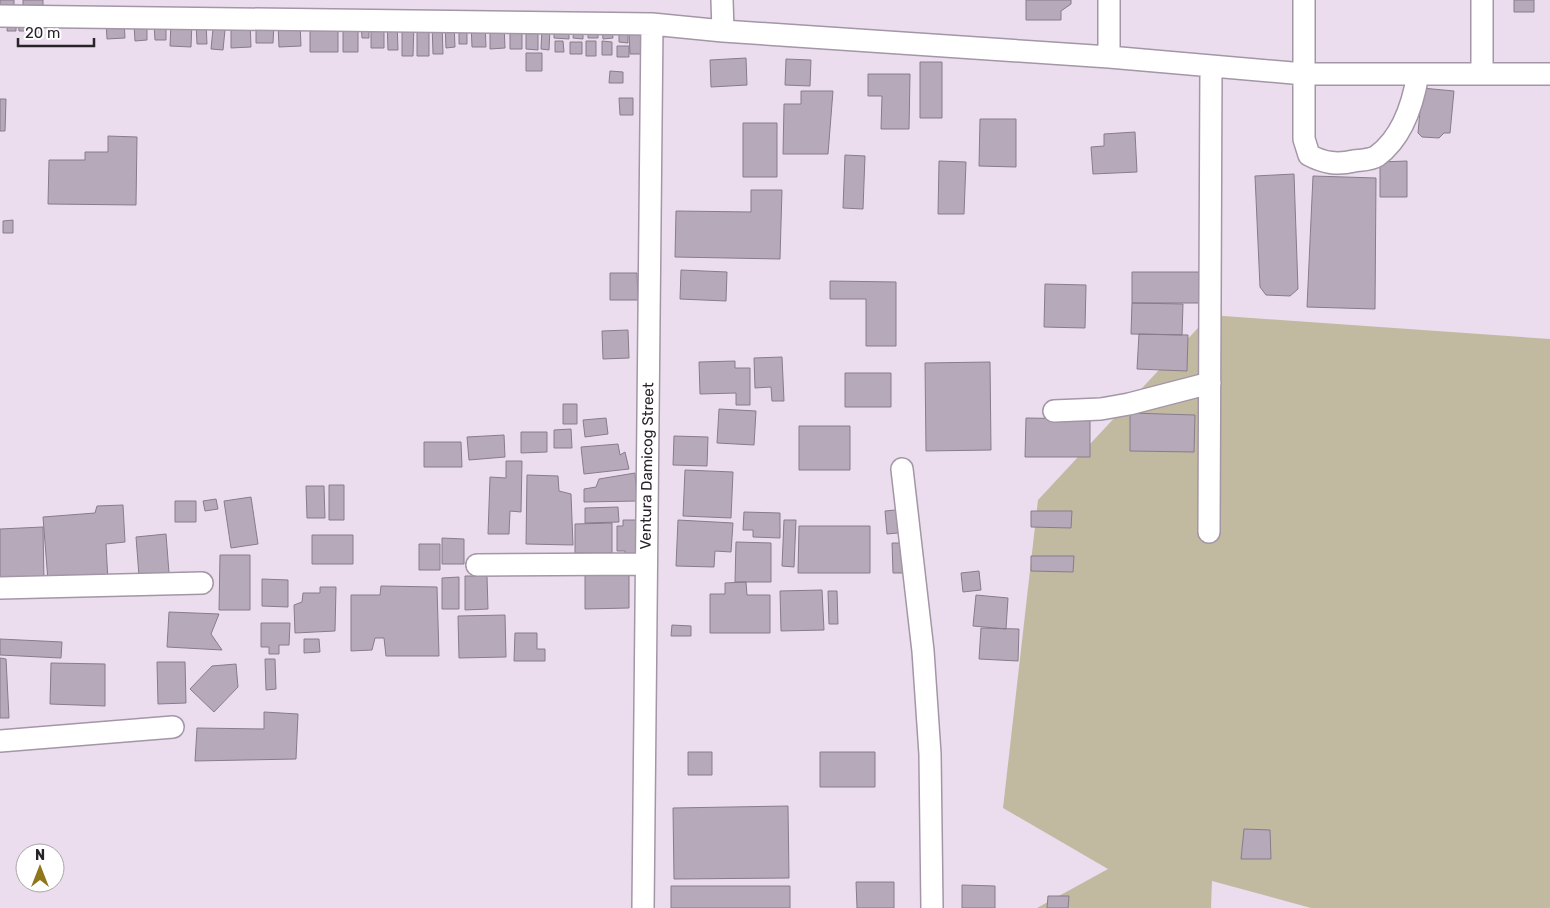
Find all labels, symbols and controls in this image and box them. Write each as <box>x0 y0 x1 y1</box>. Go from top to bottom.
scale bar <box>18 15 94 47</box>
text: 20 m <box>25 24 60 42</box>
street label: Ventura Damicog Street <box>637 382 657 550</box>
north arrow <box>15 843 65 893</box>
text: N <box>35 847 45 864</box>

